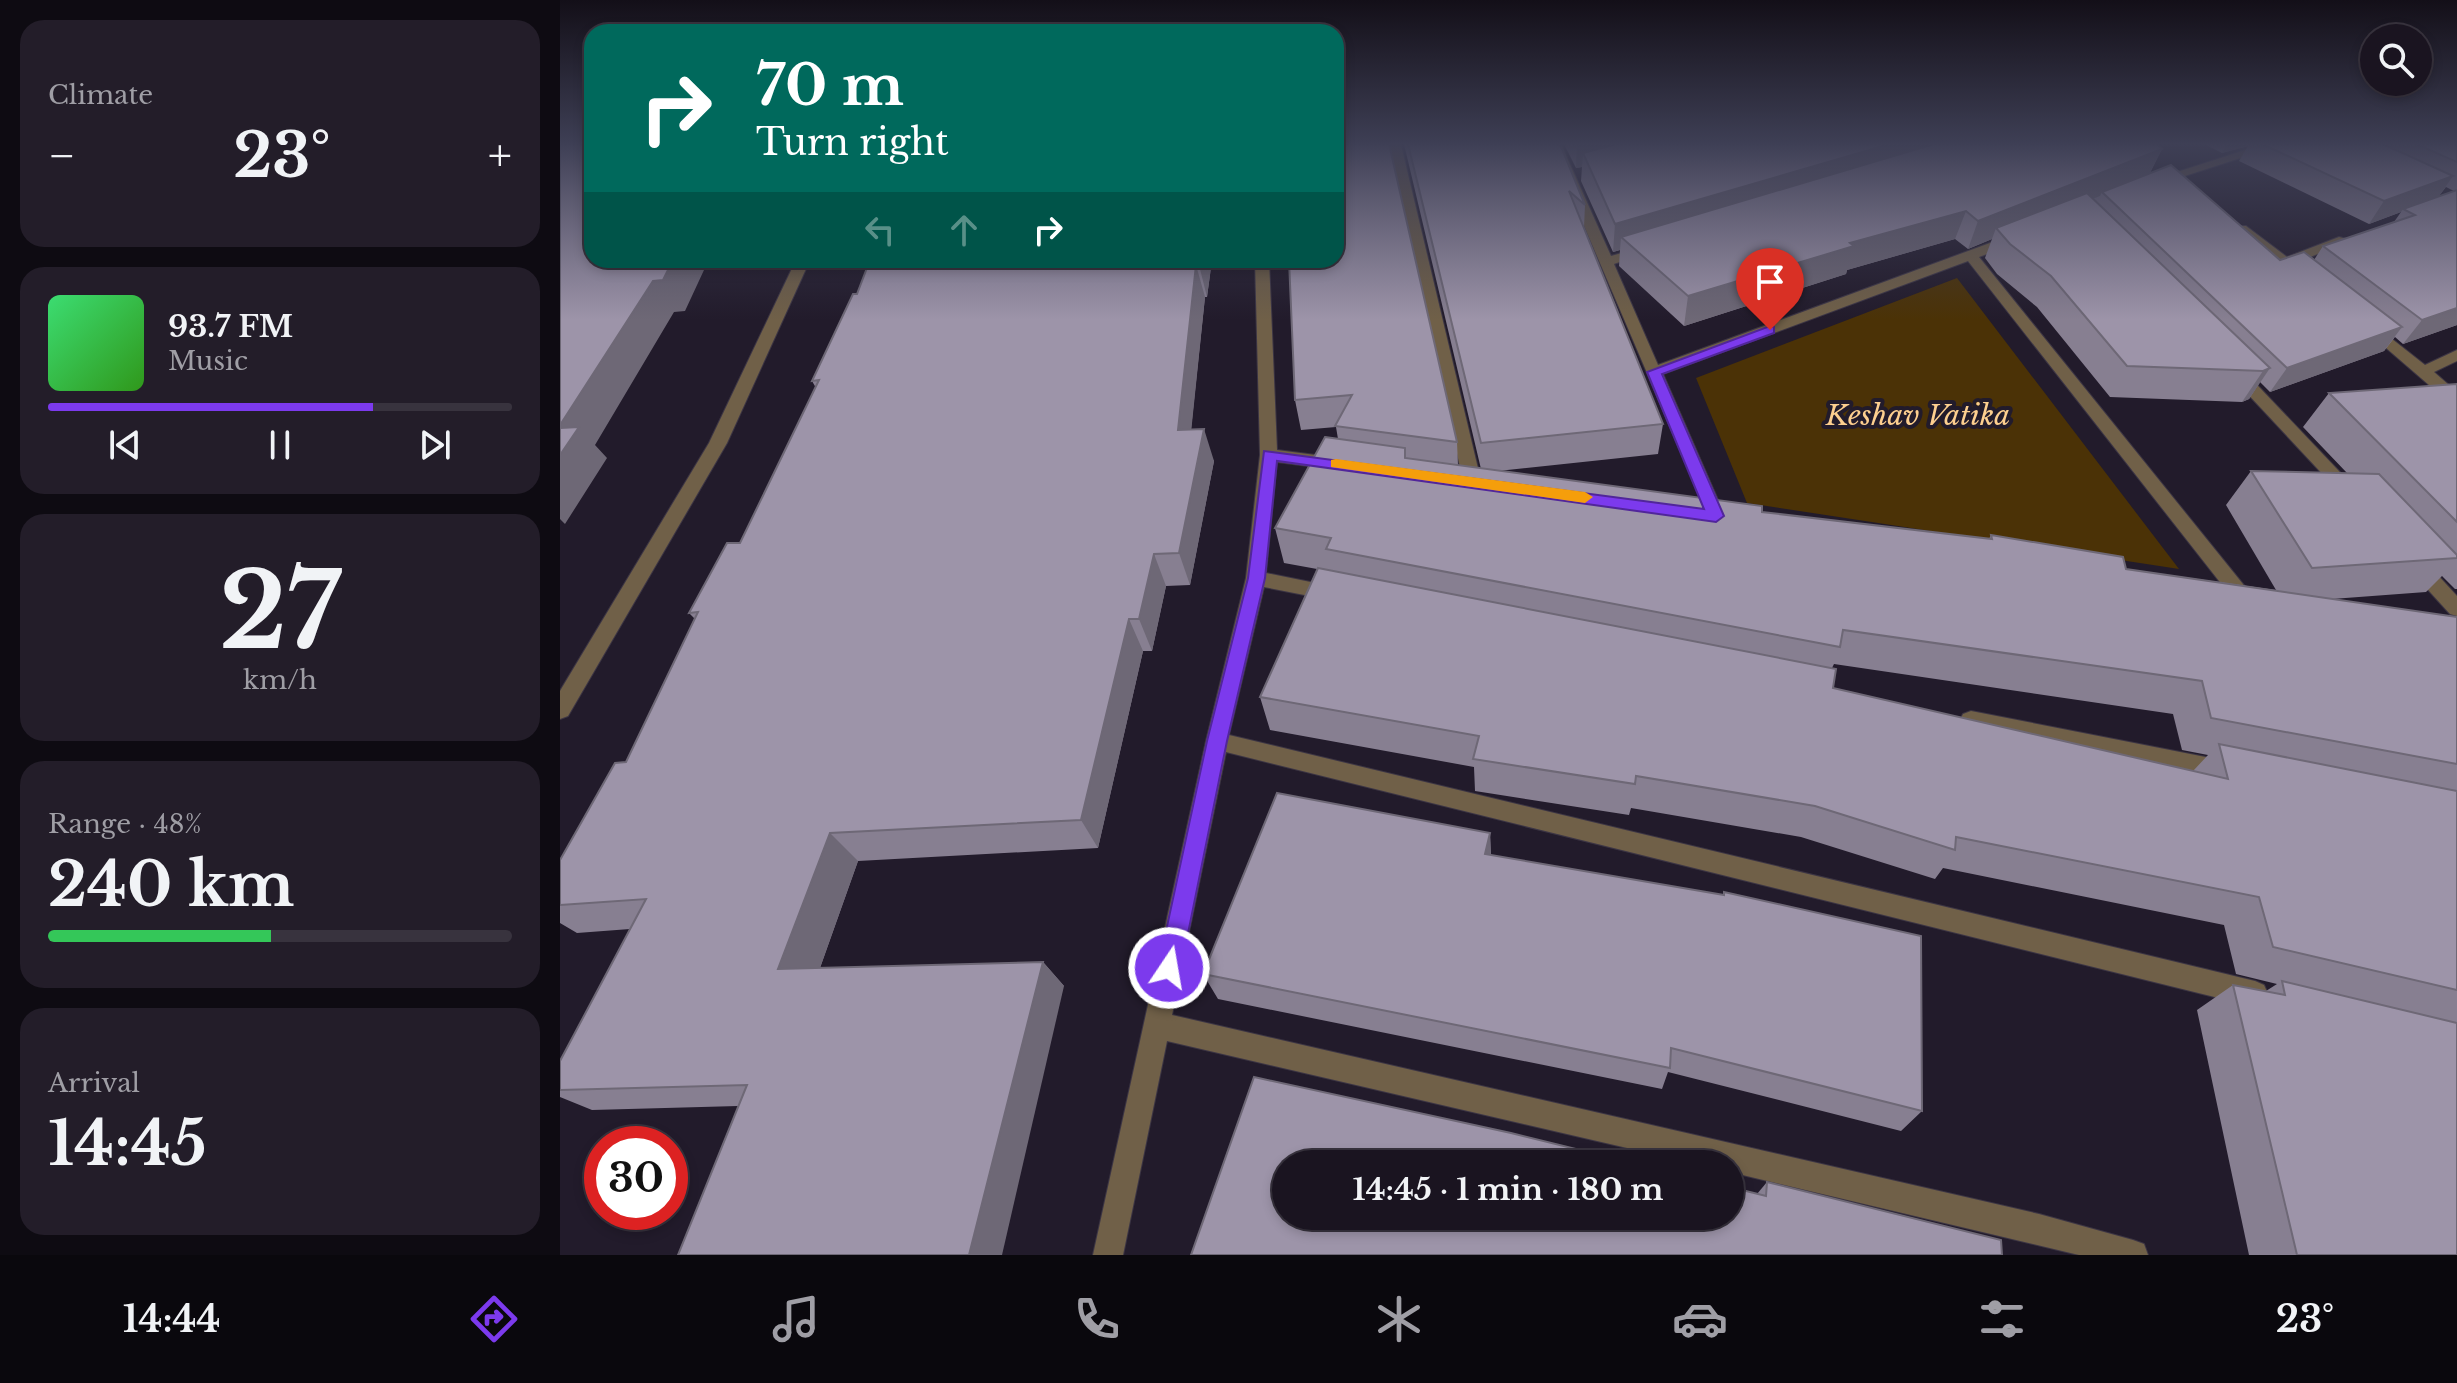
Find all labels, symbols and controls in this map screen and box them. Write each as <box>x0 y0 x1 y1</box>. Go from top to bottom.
map controls <box>2360 24 2432 96</box>
button: search <box>2360 24 2432 96</box>
text: 70 m <box>756 51 904 120</box>
icon: right <box>624 56 728 160</box>
text: Climate <box>48 79 153 111</box>
text: 23° <box>233 119 331 193</box>
text: Turn right <box>756 120 949 165</box>
text: − <box>48 128 76 183</box>
text: + <box>488 128 512 183</box>
icon: left <box>858 208 902 252</box>
icon: ahead <box>942 208 986 252</box>
icon: right <box>1026 208 1070 252</box>
pin <box>1736 248 1804 330</box>
icon: arrive <box>1748 260 1792 304</box>
text: 93.7 FM <box>168 308 293 345</box>
text: Music <box>168 345 248 377</box>
park label: Keshav Vatika <box>1825 398 2010 433</box>
icon: previous <box>103 423 147 467</box>
icon: pause <box>258 423 302 467</box>
icon: next <box>413 423 457 467</box>
text: 27 <box>219 547 341 676</box>
text: km/h <box>243 664 317 696</box>
text: Range · 48% <box>48 808 202 840</box>
text: 240 km <box>48 848 294 922</box>
position arrow <box>1127 926 1211 1010</box>
text: Arrival <box>48 1067 140 1099</box>
text: 14:45 <box>48 1107 207 1181</box>
speed limit sign: 30 <box>584 1126 688 1230</box>
text: 14:45 · 1 min · 180 m <box>1353 1171 1663 1208</box>
icon: directions <box>466 1291 522 1347</box>
icon: music <box>768 1291 824 1347</box>
icon: phone <box>1069 1291 1125 1347</box>
icon: climate <box>1371 1291 1427 1347</box>
icon: car <box>1672 1291 1728 1347</box>
icon: filters <box>1974 1291 2030 1347</box>
text: 14:44 <box>123 1297 220 1342</box>
text: 23° <box>2276 1297 2334 1342</box>

